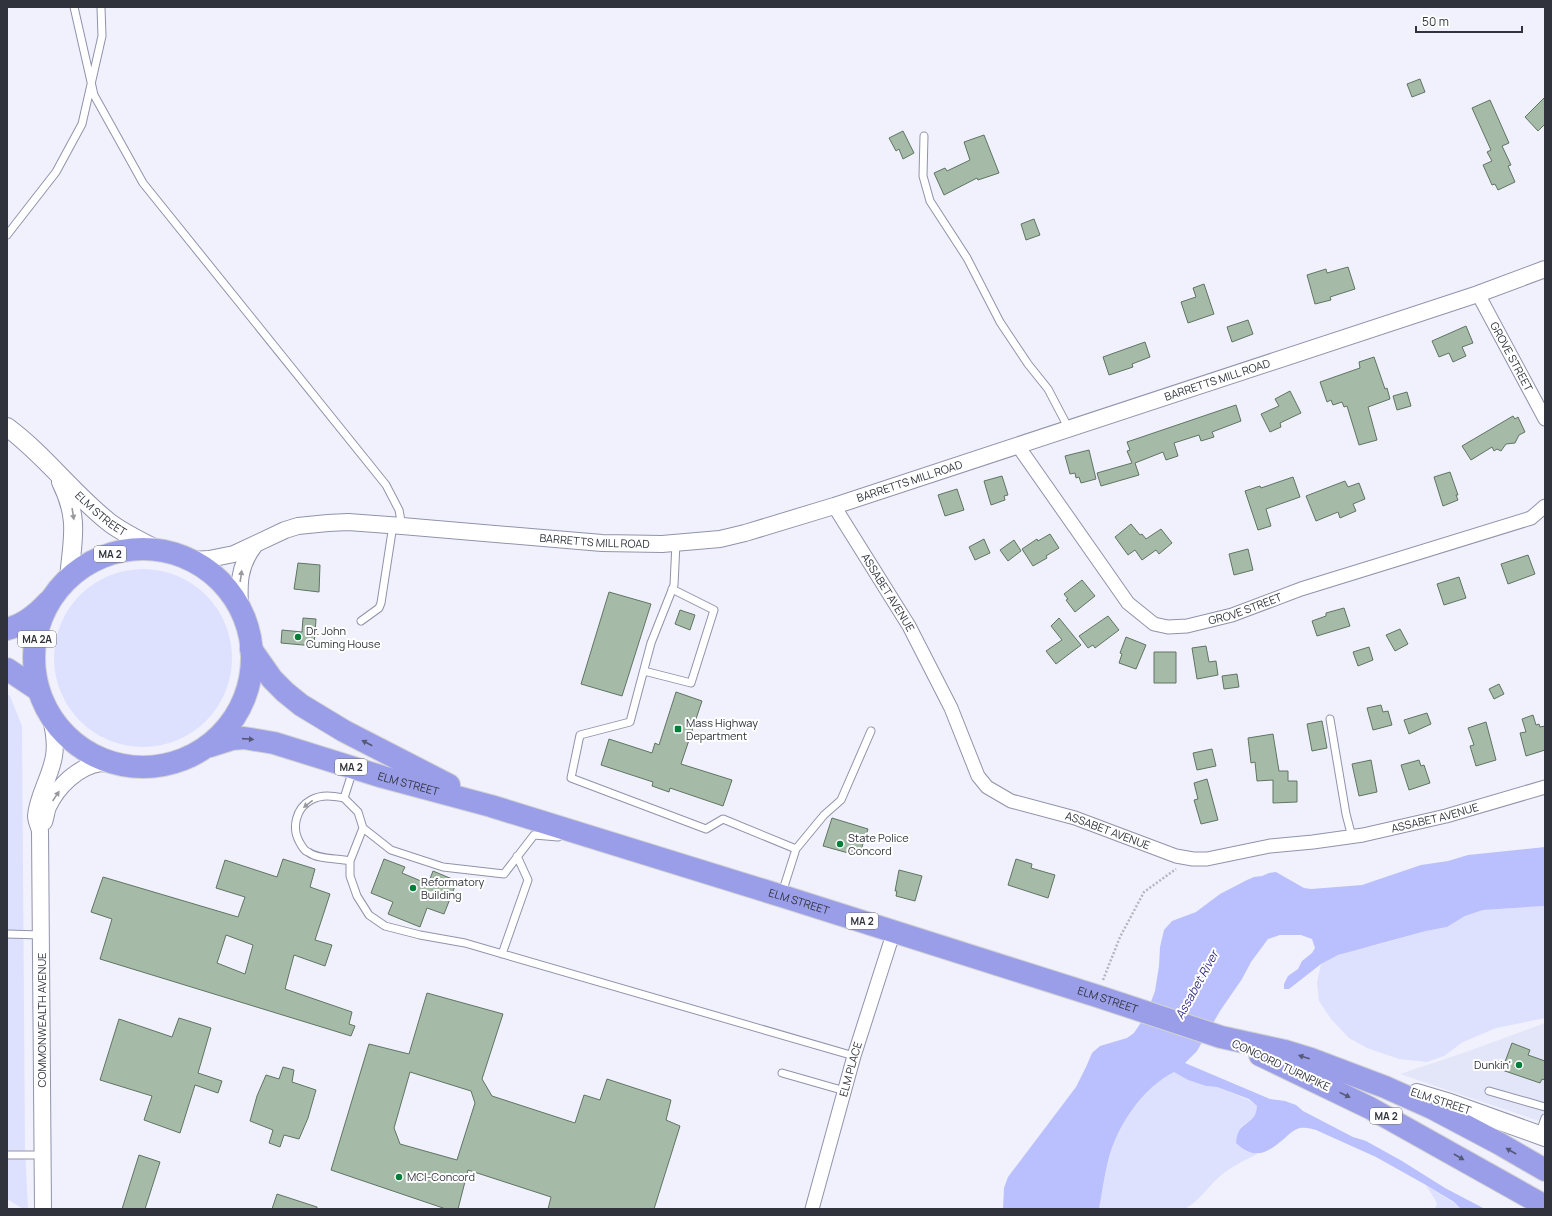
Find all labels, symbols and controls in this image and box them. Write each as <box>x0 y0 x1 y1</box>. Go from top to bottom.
scale bar <box>1416 8 1522 34</box>
text: 50 m <box>1422 13 1449 30</box>
street label: GROVE STREET <box>1487 319 1537 394</box>
street label: BARRETTS MILL ROAD <box>1162 355 1272 404</box>
street label: BARRETTS MILL ROAD <box>855 456 964 505</box>
street label: ELM STREET <box>72 488 130 539</box>
one-way arrow <box>70 508 76 520</box>
street label: BARRETTS MILL ROAD <box>539 530 650 551</box>
road number: MA 2 <box>94 546 126 562</box>
street label: ASSABET AVENUE <box>858 550 919 634</box>
one-way arrow <box>238 570 244 583</box>
street label: GROVE STREET <box>1207 589 1284 628</box>
place label: Dr. John Cuming House <box>306 623 381 651</box>
road number: MA 2A <box>18 631 56 647</box>
marker: Dr. John Cuming House <box>293 632 303 642</box>
place label: Mass Highway Department <box>686 715 758 743</box>
marker: Mass Highway Department <box>673 724 683 734</box>
one-way arrow <box>242 735 254 742</box>
one-way arrow <box>361 740 373 747</box>
road number: MA 2 <box>335 759 367 775</box>
street label: ELM STREET <box>376 768 441 799</box>
one-way arrow <box>52 790 60 801</box>
one-way arrow <box>302 799 313 808</box>
street label: ASSABET AVENUE <box>1389 799 1480 835</box>
street label: ASSABET AVENUE <box>1064 808 1152 853</box>
place label: State Police Concord <box>848 830 909 858</box>
marker: State Police Concord <box>835 839 845 849</box>
place label: Reformatory Building <box>421 874 485 902</box>
marker: Reformatory Building <box>408 883 418 893</box>
street label: ELM STREET <box>767 884 832 918</box>
road number: MA 2 <box>846 913 878 929</box>
water label: Assabet River <box>1171 946 1223 1022</box>
street label: COMMONWEALTH AVENUE <box>34 953 49 1087</box>
street label: ELM STREET <box>1076 982 1141 1016</box>
street label: CONCORD TURNPIKE <box>1230 1035 1333 1094</box>
street label: ELM PLACE <box>835 1040 865 1098</box>
one-way arrow <box>1298 1054 1310 1060</box>
place label: Dunkin' <box>1474 1057 1511 1072</box>
marker: Dunkin' <box>1514 1060 1524 1070</box>
street label: ELM STREET <box>1409 1084 1474 1117</box>
one-way arrow <box>1339 1092 1351 1098</box>
road number: MA 2 <box>1370 1108 1402 1124</box>
one-way arrow <box>1505 1147 1517 1154</box>
one-way arrow <box>1453 1154 1465 1161</box>
place label: MCI-Concord <box>407 1169 475 1184</box>
marker: MCI-Concord <box>394 1172 404 1182</box>

